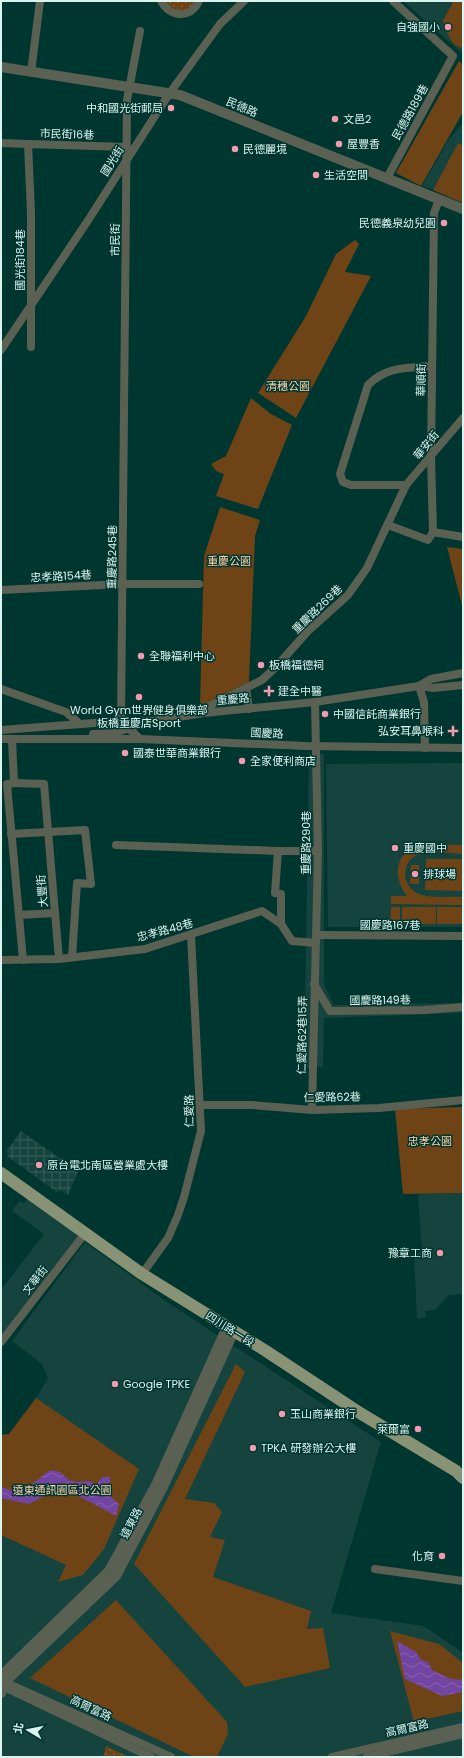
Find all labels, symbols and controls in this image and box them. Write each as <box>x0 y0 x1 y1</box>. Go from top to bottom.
place label: 自強國小 <box>396 19 440 35</box>
marker: 自強國小 <box>443 22 453 32</box>
street label: 民德路189巷 <box>388 81 432 143</box>
street label: 民德路 <box>224 93 260 121</box>
place label: 中和國光街郵局 <box>86 100 163 116</box>
marker: 中和國光街郵局 <box>166 103 176 113</box>
place label: 文邑2 <box>343 111 371 127</box>
marker: 文邑2 <box>330 114 340 124</box>
street label: 市民街16巷 <box>39 125 95 143</box>
place label: 屋豐香 <box>347 136 380 152</box>
marker: 屋豐香 <box>334 139 344 149</box>
place label: 民德麗境 <box>243 141 287 157</box>
street label: 國光街 <box>96 143 128 179</box>
marker: 民德麗境 <box>230 144 240 154</box>
place label: 生活空間 <box>324 167 368 183</box>
marker: 生活空間 <box>311 170 321 180</box>
place label: 民德義泉幼兒園 <box>359 215 436 231</box>
marker: 民德義泉幼兒園 <box>439 218 449 228</box>
street label: 市民街 <box>107 224 123 257</box>
street label: 國光街184巷 <box>12 229 28 291</box>
street label: 華順街 <box>413 363 429 397</box>
park label: 清穗公園 <box>266 378 310 394</box>
street label: 華安街 <box>409 427 443 463</box>
street label: 重慶路245巷 <box>103 525 121 589</box>
park label: 重慶公園 <box>207 553 251 569</box>
street label: 忠孝路154巷 <box>30 566 92 586</box>
street label: 重慶路269巷 <box>288 581 346 637</box>
place label: 全聯福利中心 <box>149 648 215 664</box>
marker: 全聯福利中心 <box>136 651 146 661</box>
place label: 板橋福德祠 <box>269 657 324 673</box>
marker: 板橋福德祠 <box>256 660 266 670</box>
place label: 建全中醫 <box>278 683 322 699</box>
marker: 建全中醫 <box>263 685 275 697</box>
street label: 重慶路 <box>216 690 250 708</box>
marker: World Gym世界健身俱樂部 板橋重慶店Sport <box>134 692 144 702</box>
place label: World Gym世界健身俱樂部 板橋重慶店Sport <box>70 702 208 731</box>
place label: 中國信託商業銀行 <box>333 706 421 722</box>
marker: 中國信託商業銀行 <box>320 709 330 719</box>
place label: 弘安耳鼻喉科 <box>378 723 444 739</box>
street label: 國慶路 <box>250 724 284 742</box>
marker: 弘安耳鼻喉科 <box>447 725 459 737</box>
place label: 國泰世華商業銀行 <box>133 745 221 761</box>
marker: 國泰世華商業銀行 <box>120 748 130 758</box>
place label: 全家便利商店 <box>250 753 316 769</box>
marker: 全家便利商店 <box>237 756 247 766</box>
street label: 重慶路290巷 <box>298 811 314 875</box>
place label: 重慶國中 <box>403 840 447 856</box>
marker: 重慶國中 <box>390 843 400 853</box>
place label: 排球場 <box>423 866 456 882</box>
marker: 排球場 <box>410 869 420 879</box>
street label: 大豐街 <box>33 874 51 908</box>
street label: 忠孝路48巷 <box>135 915 195 945</box>
street label: 國慶路167巷 <box>360 917 420 933</box>
street label: 國慶路149巷 <box>349 991 411 1009</box>
street label: 仁愛路62巷15弄 <box>293 995 311 1075</box>
street label: 仁愛路62巷 <box>303 1089 361 1105</box>
street label: 仁愛路 <box>181 1094 197 1128</box>
park label: 忠孝公園 <box>408 1133 452 1149</box>
place label: 原台電北南區營業處大樓 <box>47 1157 168 1173</box>
marker: 原台電北南區營業處大樓 <box>34 1160 44 1170</box>
place label: 豫章工商 <box>388 1245 432 1261</box>
marker: 豫章工商 <box>435 1248 445 1258</box>
street label: 文華街 <box>19 1262 51 1298</box>
street label: 四川路一段 <box>202 1308 258 1350</box>
place label: Google TPKE <box>123 1376 190 1392</box>
marker: Google TPKE <box>110 1379 120 1389</box>
place label: 玉山商業銀行 <box>290 1406 356 1422</box>
marker: 玉山商業銀行 <box>277 1409 287 1419</box>
place label: 萊爾富 <box>377 1421 410 1437</box>
marker: 萊爾富 <box>413 1424 423 1434</box>
place label: TPKA 研發辦公大樓 <box>261 1440 356 1456</box>
marker: TPKA 研發辦公大樓 <box>248 1443 258 1453</box>
park label: 遠東通訊園區北公園 <box>13 1482 112 1498</box>
street label: 遠東路 <box>116 1505 146 1541</box>
place label: 化育 <box>412 1548 434 1564</box>
marker: 化育 <box>437 1551 447 1561</box>
street label: 高爾富路 <box>68 1691 114 1725</box>
north arrow <box>8 1710 48 1750</box>
street label: 高爾富路 <box>384 1715 430 1741</box>
text: 北 <box>9 1721 27 1735</box>

